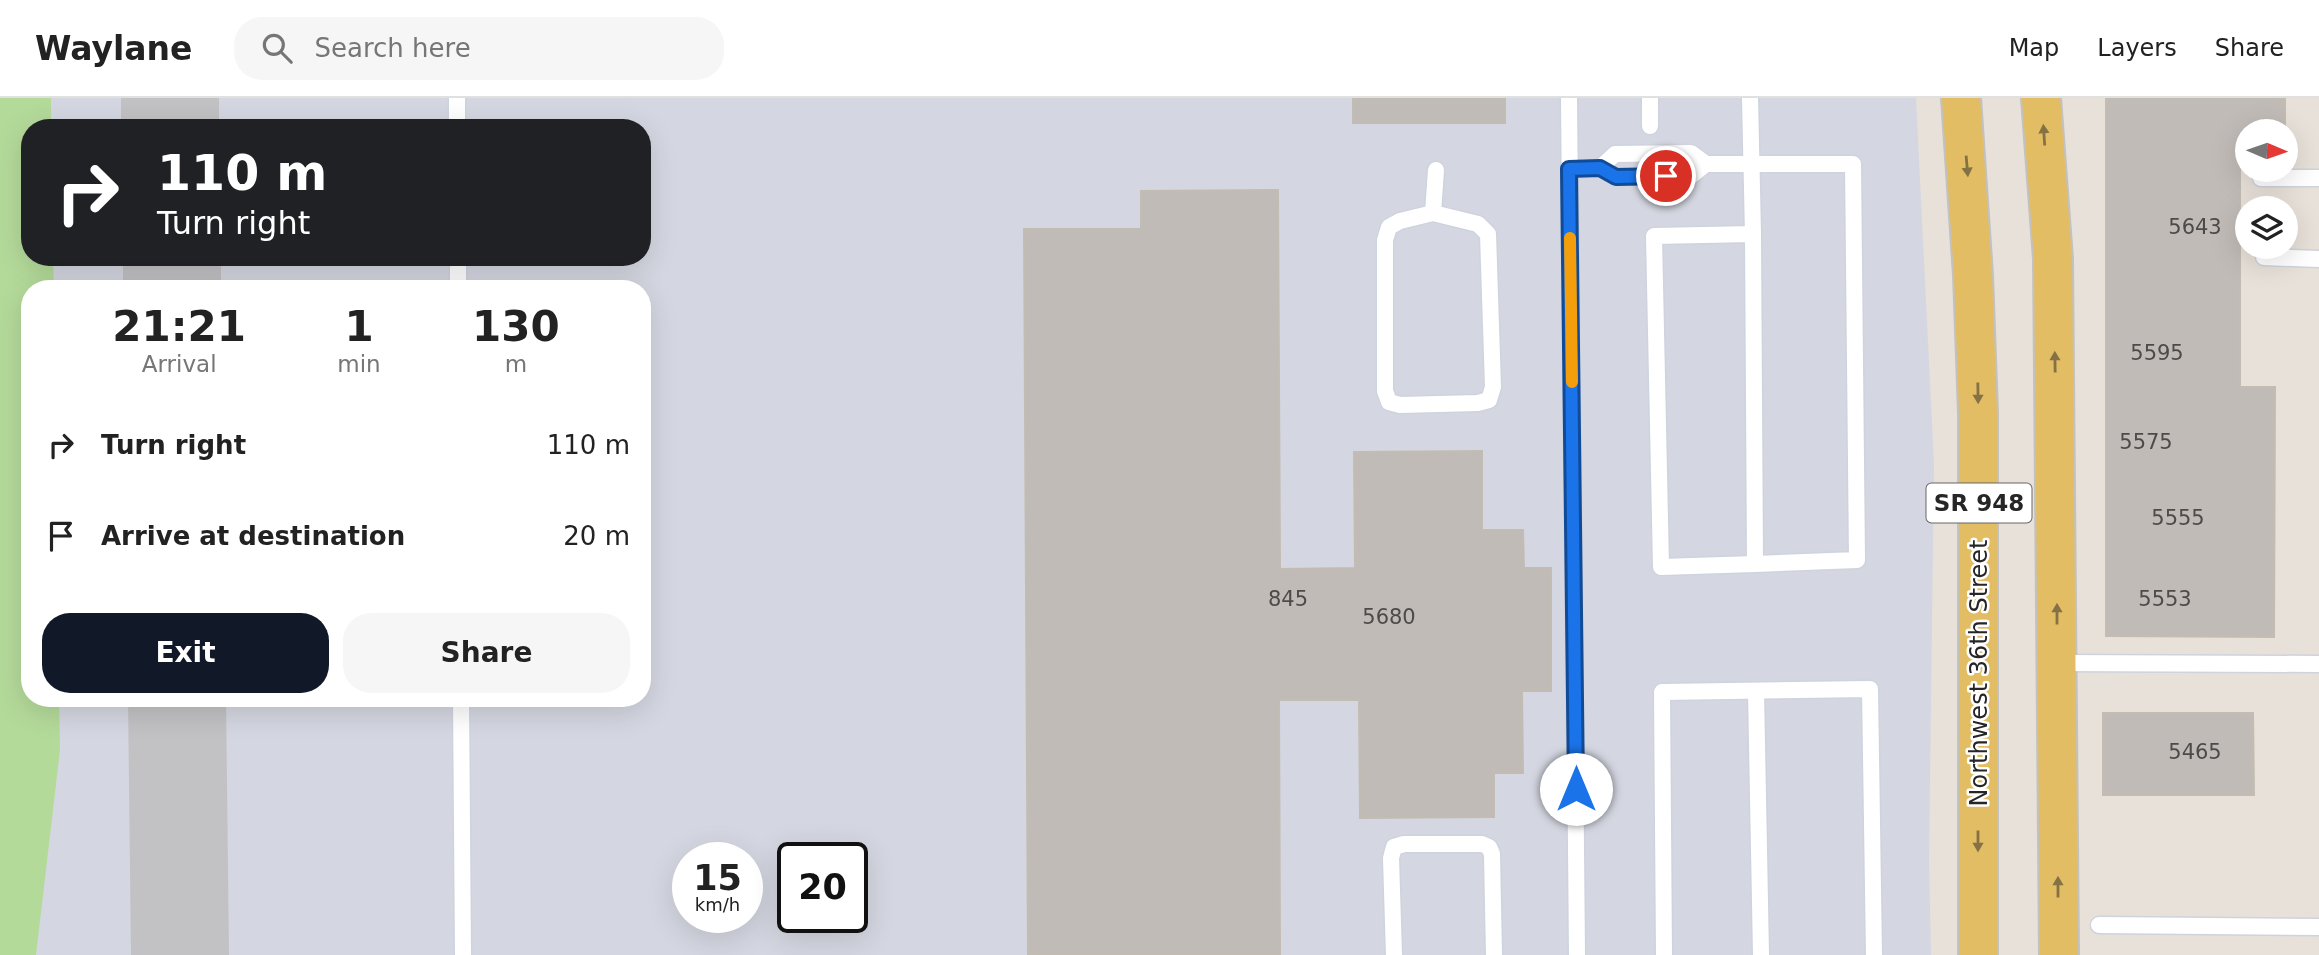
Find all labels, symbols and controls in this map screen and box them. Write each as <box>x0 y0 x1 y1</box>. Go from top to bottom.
search box <box>234 17 724 80</box>
text: Waylane <box>35 29 192 68</box>
icon: search <box>258 29 296 67</box>
text: Search here <box>314 33 471 63</box>
text: Map <box>2009 34 2059 62</box>
text: Layers <box>2097 34 2177 62</box>
text: Share <box>2215 34 2284 62</box>
north arrow <box>2235 119 2298 182</box>
map controls <box>2235 119 2298 259</box>
one-way arrow <box>2038 124 2049 146</box>
text: 110 m <box>157 145 327 202</box>
pin <box>1636 146 1696 206</box>
icon: right <box>42 147 133 238</box>
one-way arrow <box>1962 155 1973 177</box>
icon: arrive <box>1647 157 1685 195</box>
button: layers <box>2235 196 2298 259</box>
text: Turn right <box>157 204 310 242</box>
house number: 5643 <box>2168 215 2222 239</box>
text: 21:21 <box>112 302 246 351</box>
text: 1 <box>344 302 374 351</box>
text: 130 <box>472 302 560 351</box>
house number: 5595 <box>2130 341 2184 365</box>
text: Arrival <box>142 351 217 377</box>
text: min <box>337 351 381 377</box>
text: m <box>505 351 527 377</box>
one-way arrow <box>2049 351 2061 373</box>
one-way arrow <box>1972 382 1984 404</box>
icon: right <box>42 426 80 464</box>
text: Turn right <box>101 430 246 460</box>
text: 110 m <box>547 430 630 460</box>
house number: 5575 <box>2119 430 2173 454</box>
road number: SR 948 <box>1926 484 2032 522</box>
house number: 5555 <box>2151 506 2205 530</box>
icon: arrive <box>42 517 80 555</box>
text: Arrive at destination <box>101 521 405 551</box>
text: 20 m <box>563 521 630 551</box>
street label: Northwest 36th Street <box>1965 540 1993 806</box>
house number: 845 <box>1268 587 1308 611</box>
house number: 5553 <box>2138 587 2192 611</box>
one-way arrow <box>2051 603 2063 625</box>
house number: 5680 <box>1362 605 1416 629</box>
button: Exit <box>42 613 329 693</box>
button: Share <box>343 613 630 693</box>
house number: 5465 <box>2168 740 2222 764</box>
position arrow <box>1539 752 1613 826</box>
one-way arrow <box>1972 830 1984 852</box>
speed limit sign: 20 <box>777 842 868 933</box>
text: 15 <box>693 858 742 898</box>
one-way arrow <box>2052 876 2064 898</box>
text: km/h <box>695 894 740 915</box>

